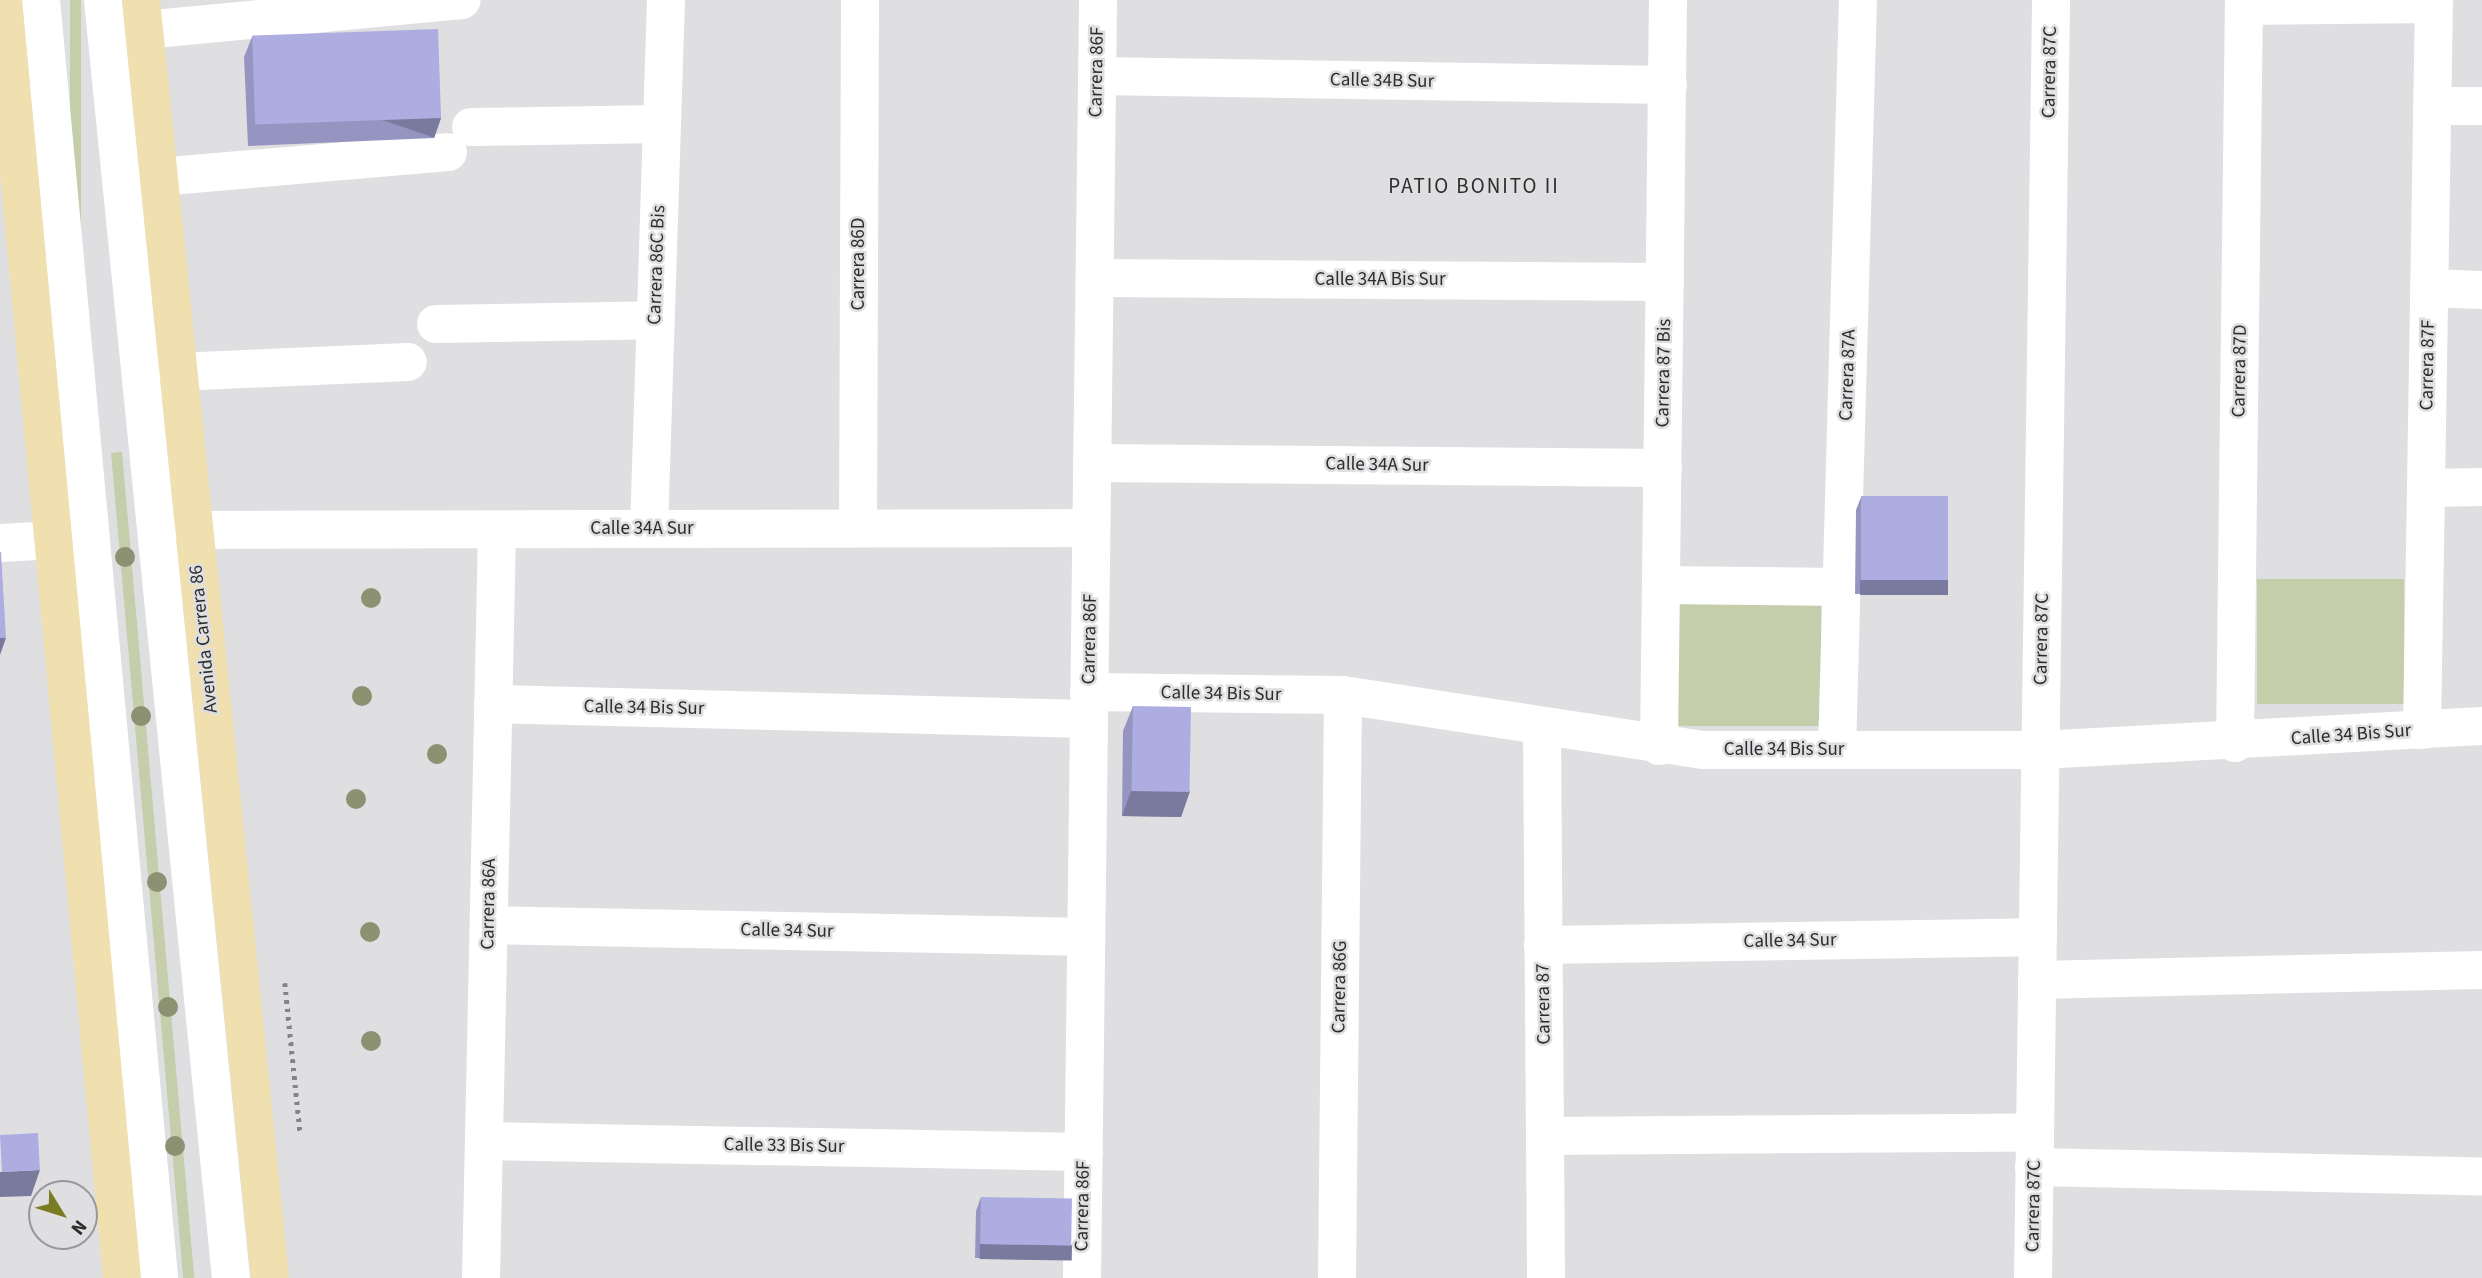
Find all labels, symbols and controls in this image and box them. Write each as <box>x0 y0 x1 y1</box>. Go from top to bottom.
street label: Carrera 86F <box>1085 26 1109 118</box>
street label: Carrera 87C <box>2038 26 2062 118</box>
street label: Calle 34B Sur <box>1330 69 1434 93</box>
district label: PATIO BONITO II <box>1390 173 1558 199</box>
street label: Carrera 86C Bis <box>644 205 670 325</box>
street label: Carrera 86D <box>848 218 870 310</box>
street label: Calle 34A Bis Sur <box>1314 269 1446 291</box>
street label: Carrera 87 Bis <box>1652 318 1676 428</box>
street label: Carrera 87F <box>2416 319 2440 411</box>
street label: Carrera 87D <box>2228 324 2252 418</box>
street label: Carrera 87A <box>1835 329 1861 421</box>
street label: Calle 34A Sur <box>1325 453 1429 477</box>
street label: Calle 34A Sur <box>590 518 694 540</box>
street label: Avenida Carrera 86 <box>185 564 223 714</box>
street label: Carrera 86F <box>1078 593 1102 685</box>
street label: Carrera 87C <box>2030 593 2054 685</box>
street label: Calle 34 Bis Sur <box>1160 682 1282 706</box>
street label: Calle 34 Bis Sur <box>583 696 705 720</box>
street label: Calle 34 Bis Sur <box>2290 719 2412 751</box>
street label: Calle 34 Bis Sur <box>1724 739 1844 761</box>
street label: Carrera 86A <box>477 858 501 950</box>
street label: Calle 34 Sur <box>740 919 834 943</box>
street label: Calle 34 Sur <box>1743 929 1837 953</box>
street label: Carrera 86G <box>1328 940 1352 1034</box>
street label: Carrera 87 <box>1532 963 1556 1045</box>
street label: Calle 33 Bis Sur <box>723 1134 845 1158</box>
street label: Carrera 86F <box>1071 1160 1095 1252</box>
street label: Carrera 87C <box>2022 1160 2046 1252</box>
north arrow <box>28 1180 98 1250</box>
text: N <box>64 1214 93 1240</box>

